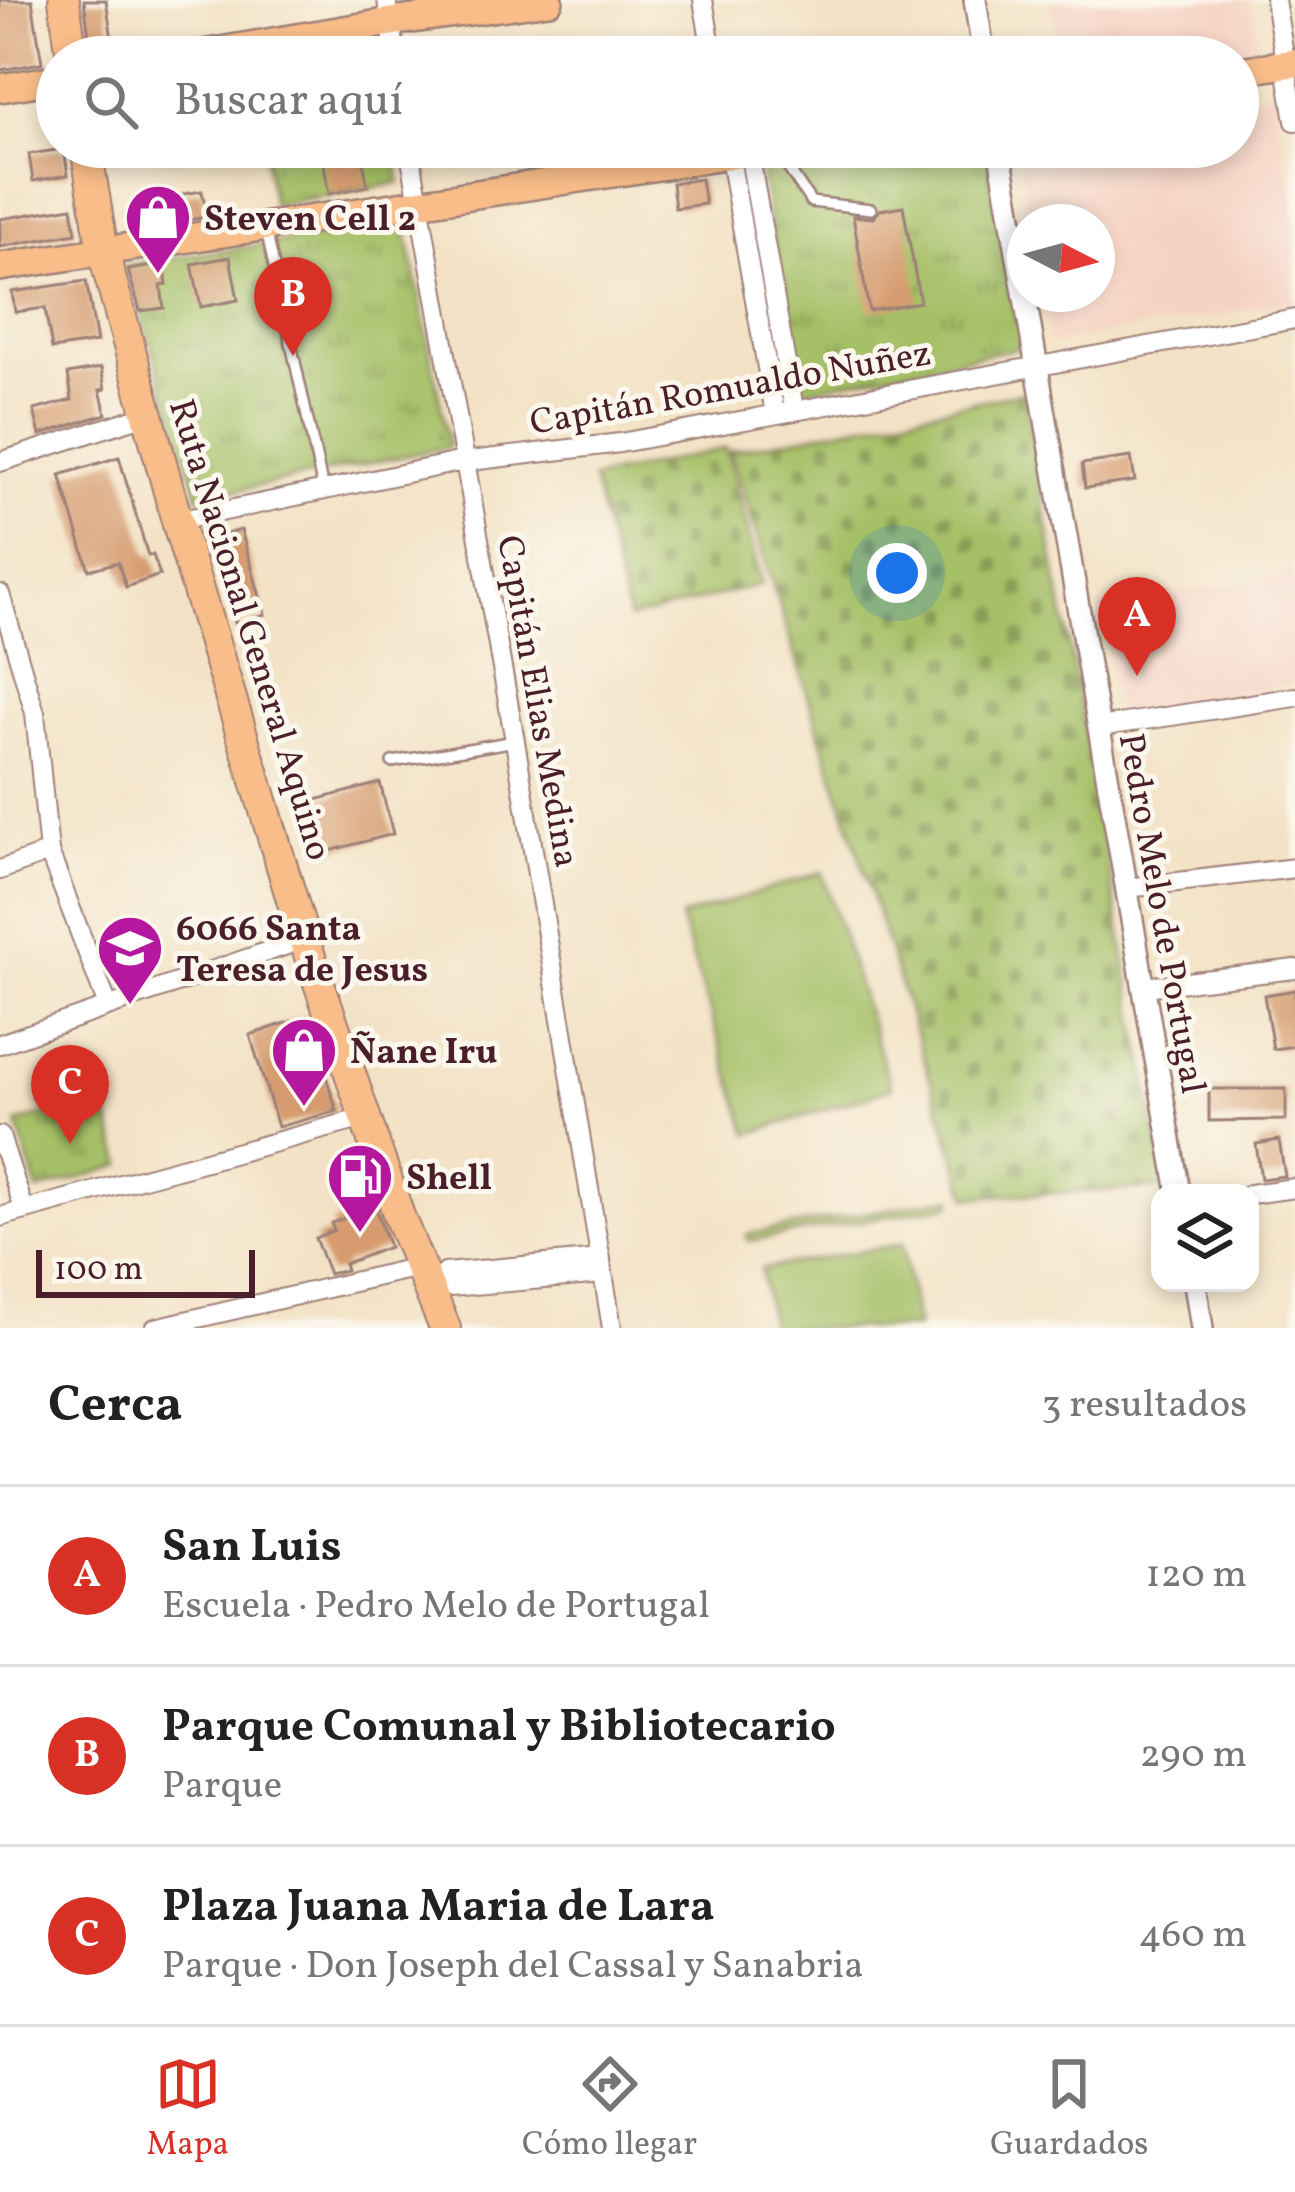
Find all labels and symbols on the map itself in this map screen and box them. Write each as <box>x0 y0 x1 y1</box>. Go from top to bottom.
shop icon: Steven Cell 2 <box>123 182 193 276</box>
place label: Steven Cell 2 <box>204 196 416 246</box>
north arrow <box>1007 204 1115 312</box>
pin: B <box>254 257 332 356</box>
street label: Capitán Romualdo Nuñez <box>526 330 935 450</box>
street label: Ruta Nacional General Aquino <box>154 393 342 867</box>
street label: Capitán Elias Medina <box>482 532 590 872</box>
your location <box>867 543 927 603</box>
pin: A <box>1098 577 1176 676</box>
street label: Pedro Melo de Portugal <box>1104 730 1216 1098</box>
place label: 6066 Santa Teresa de Jesus <box>176 906 428 997</box>
school or university icon: 6066 Santa Teresa de Jesus <box>95 913 165 1007</box>
shop icon: Ñane Iru <box>269 1015 339 1109</box>
place label: Ñane Iru <box>350 1029 497 1079</box>
pin: C <box>31 1045 109 1144</box>
fuel station icon: Shell <box>325 1141 395 1235</box>
place label: Shell <box>406 1155 492 1205</box>
scale bar <box>36 1244 255 1297</box>

